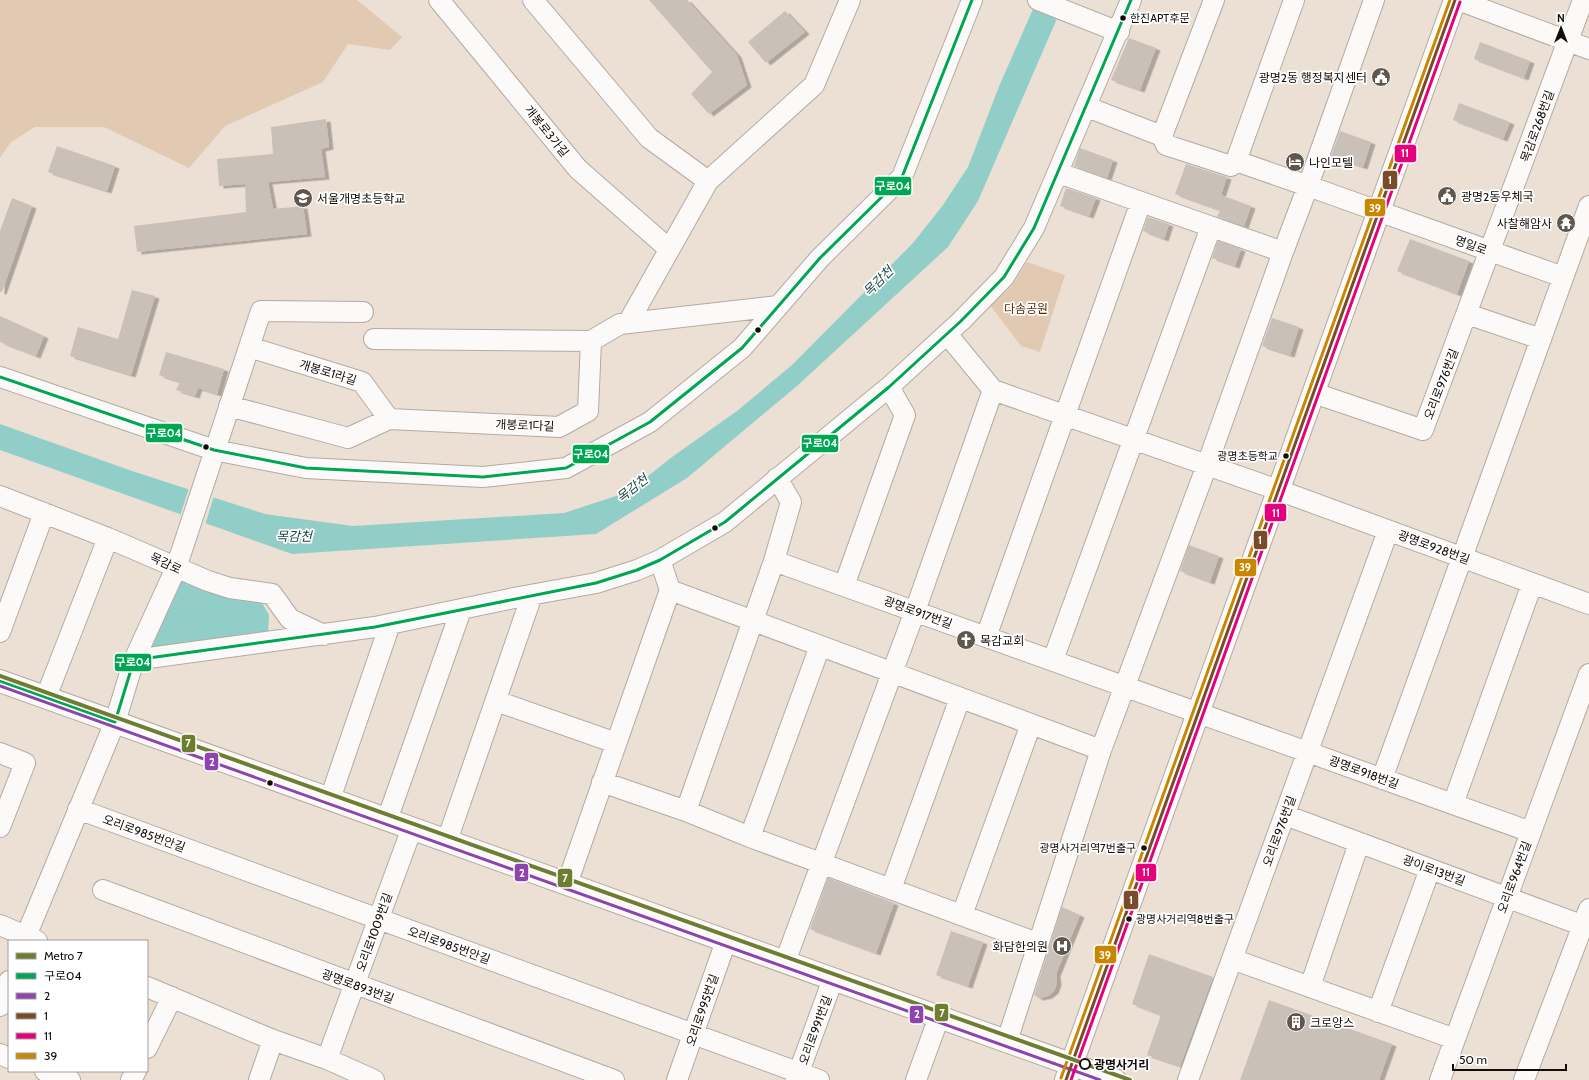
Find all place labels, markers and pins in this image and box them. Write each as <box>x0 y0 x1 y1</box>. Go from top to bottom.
place label: 한진APT후문 <box>1130 11 1189 25</box>
marker: 한진APT후문 <box>1118 13 1128 23</box>
public building icon: 광명2동 행정복지센터 <box>1370 66 1392 88</box>
place label: 광명2동 행정복지센터 <box>1259 70 1367 85</box>
hotel icon: 나인모텔 <box>1284 151 1306 173</box>
place label: 나인모텔 <box>1309 155 1353 170</box>
public building icon: 광명2동우체국 <box>1436 185 1458 207</box>
school or university icon: 서울개명초등학교 <box>292 187 314 209</box>
place label: 광명2동우체국 <box>1461 189 1534 204</box>
place label: 서울개명초등학교 <box>317 191 405 206</box>
temple icon: 사찰해암사 <box>1555 212 1577 234</box>
place label: 사찰해암사 <box>1497 216 1552 231</box>
unlabelled marker <box>753 325 763 335</box>
unlabelled marker <box>201 442 211 452</box>
place label: 광명초등학교 <box>1217 449 1278 463</box>
marker: 광명초등학교 <box>1281 451 1291 461</box>
unlabelled marker <box>710 523 720 533</box>
church icon: 목감교회 <box>955 629 977 651</box>
place label: 목감교회 <box>980 633 1024 648</box>
unlabelled marker <box>265 778 275 788</box>
place label: 광명사거리역7번출구 <box>1039 841 1136 855</box>
marker: 광명사거리역7번출구 <box>1139 843 1149 853</box>
place label: 광명사거리역8번출구 <box>1136 912 1234 926</box>
marker: 광명사거리역8번출구 <box>1124 914 1134 924</box>
hospital icon: 화담한의원 <box>1051 935 1073 957</box>
place label: 화담한의원 <box>993 939 1048 954</box>
building icon: 크로앙스 <box>1285 1011 1307 1033</box>
place label: 크로앙스 <box>1310 1015 1354 1030</box>
place label: 광명사거리 <box>1094 1057 1149 1072</box>
marker: 광명사거리 <box>1079 1058 1091 1070</box>

